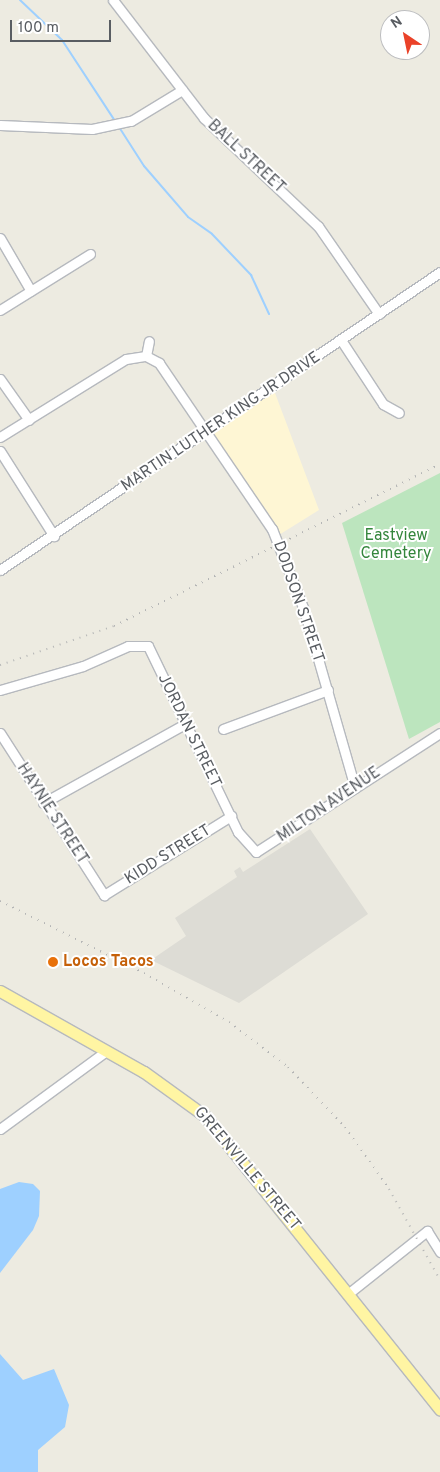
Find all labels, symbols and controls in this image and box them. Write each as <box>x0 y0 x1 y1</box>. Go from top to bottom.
scale bar <box>12 10 114 42</box>
north arrow <box>380 10 430 60</box>
text: N <box>388 13 406 33</box>
text: 100 m <box>18 19 59 38</box>
street label: BALL STREET <box>203 116 289 198</box>
street label: MARTIN LUTHER KING JR DRIVE <box>118 348 324 496</box>
park label: Eastview Cemetery <box>361 526 431 564</box>
street label: DODSON STREET <box>268 539 328 665</box>
street label: JORDAN STREET <box>153 671 225 791</box>
street label: HAYNIE STREET <box>12 760 92 868</box>
street label: MILTON AVENUE <box>273 763 385 847</box>
street label: KIDD STREET <box>121 821 215 889</box>
place label: Locos Tacos <box>63 952 154 972</box>
marker: Locos Tacos <box>47 956 59 968</box>
street label: GREENVILLE STREET <box>190 1103 304 1235</box>

